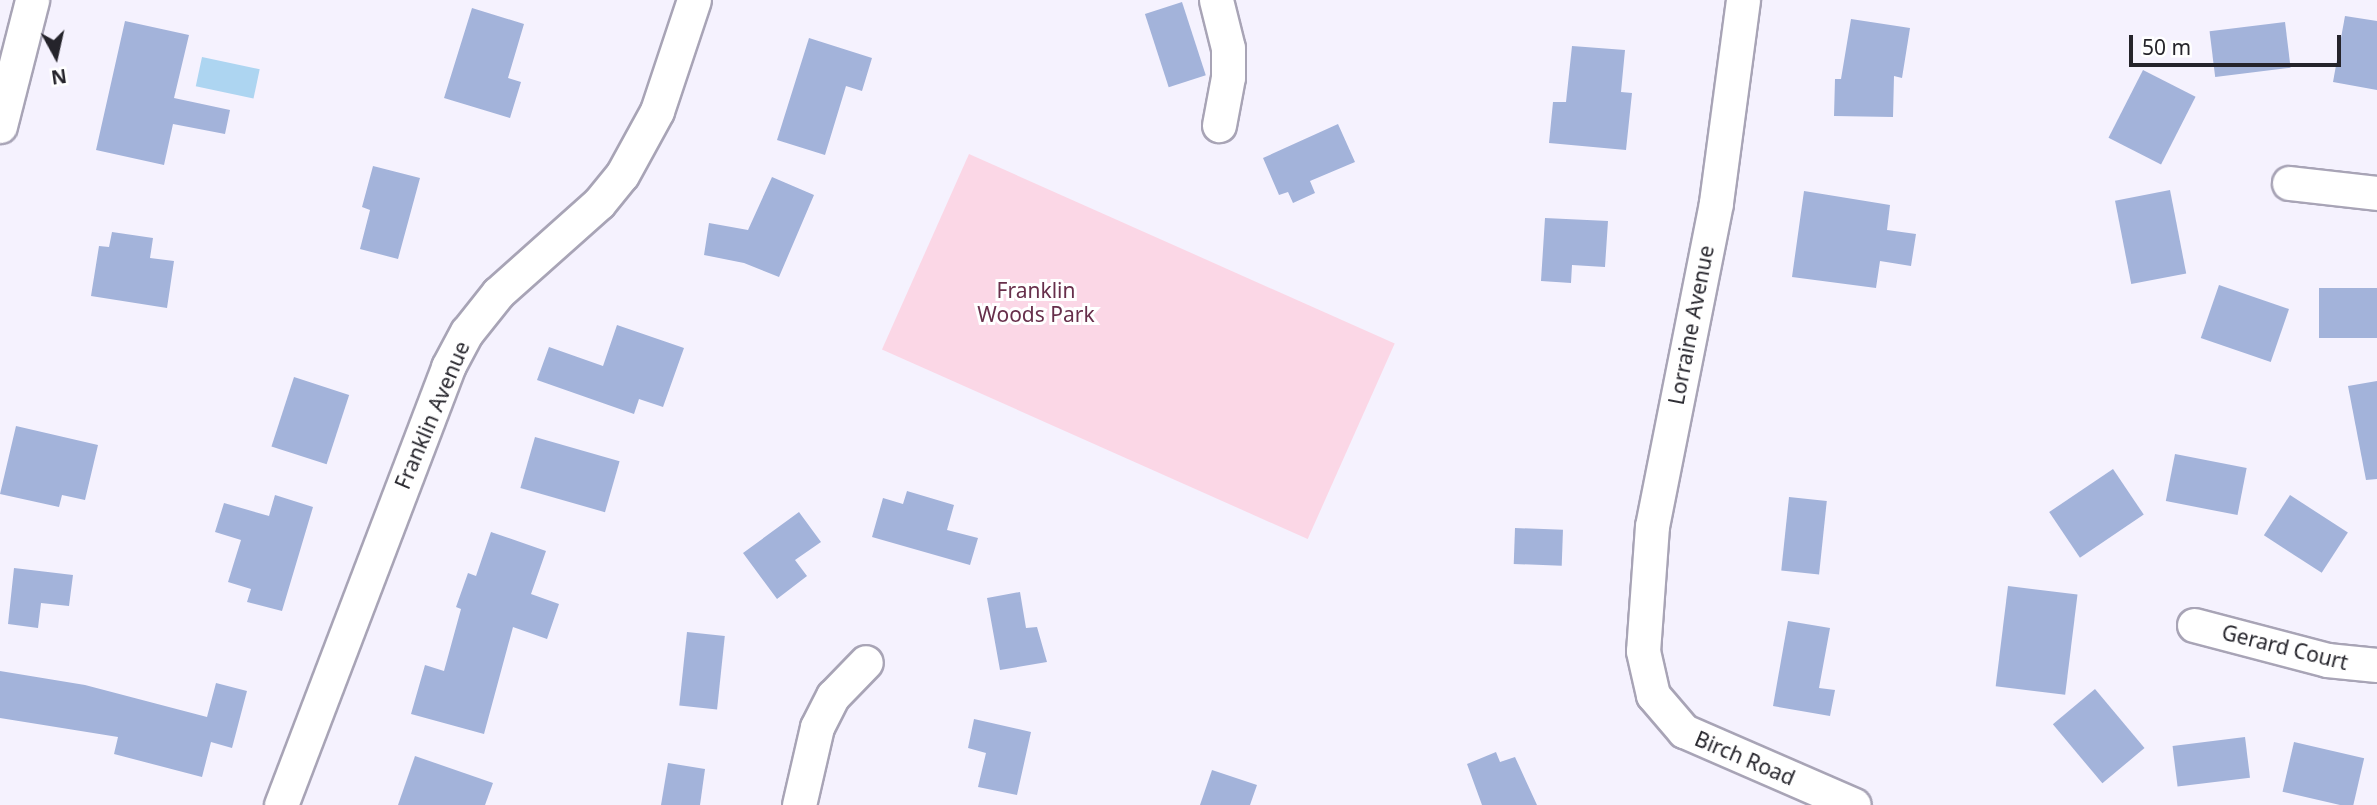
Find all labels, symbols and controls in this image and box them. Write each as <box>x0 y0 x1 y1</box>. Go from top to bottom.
north arrow <box>21 21 91 91</box>
scale bar <box>2132 21 2344 65</box>
text: 50 m <box>2142 33 2191 61</box>
text: N <box>49 63 68 91</box>
street label: Lorraine Avenue <box>1663 243 1719 407</box>
park label: Franklin Woods Park <box>977 277 1095 327</box>
street label: Franklin Avenue <box>390 337 474 493</box>
street label: Gerard Court <box>2219 619 2351 675</box>
street label: Birch Road <box>1691 726 1799 790</box>

